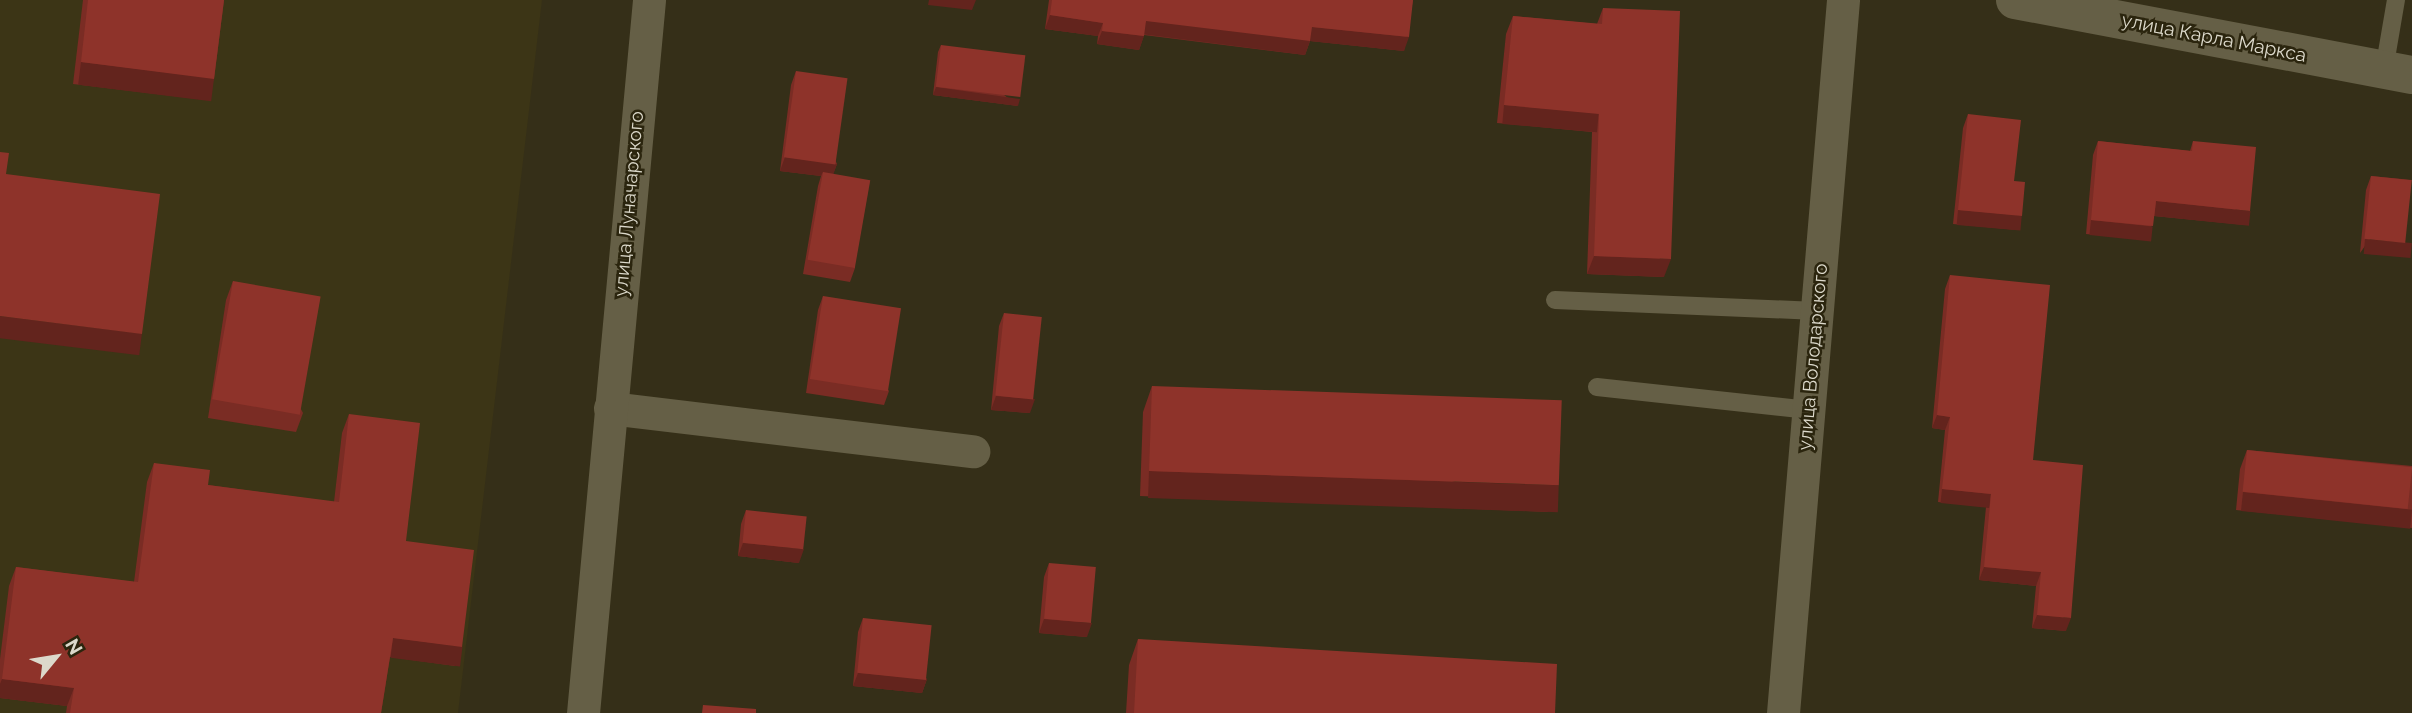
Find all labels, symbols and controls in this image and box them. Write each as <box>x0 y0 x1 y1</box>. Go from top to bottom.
street label: улица Карла Маркса <box>2120 9 2308 67</box>
street label: улица Луначарского <box>610 110 648 298</box>
street label: улица Володарского <box>1793 262 1833 452</box>
north arrow <box>21 622 91 692</box>
text: N <box>61 635 87 658</box>

